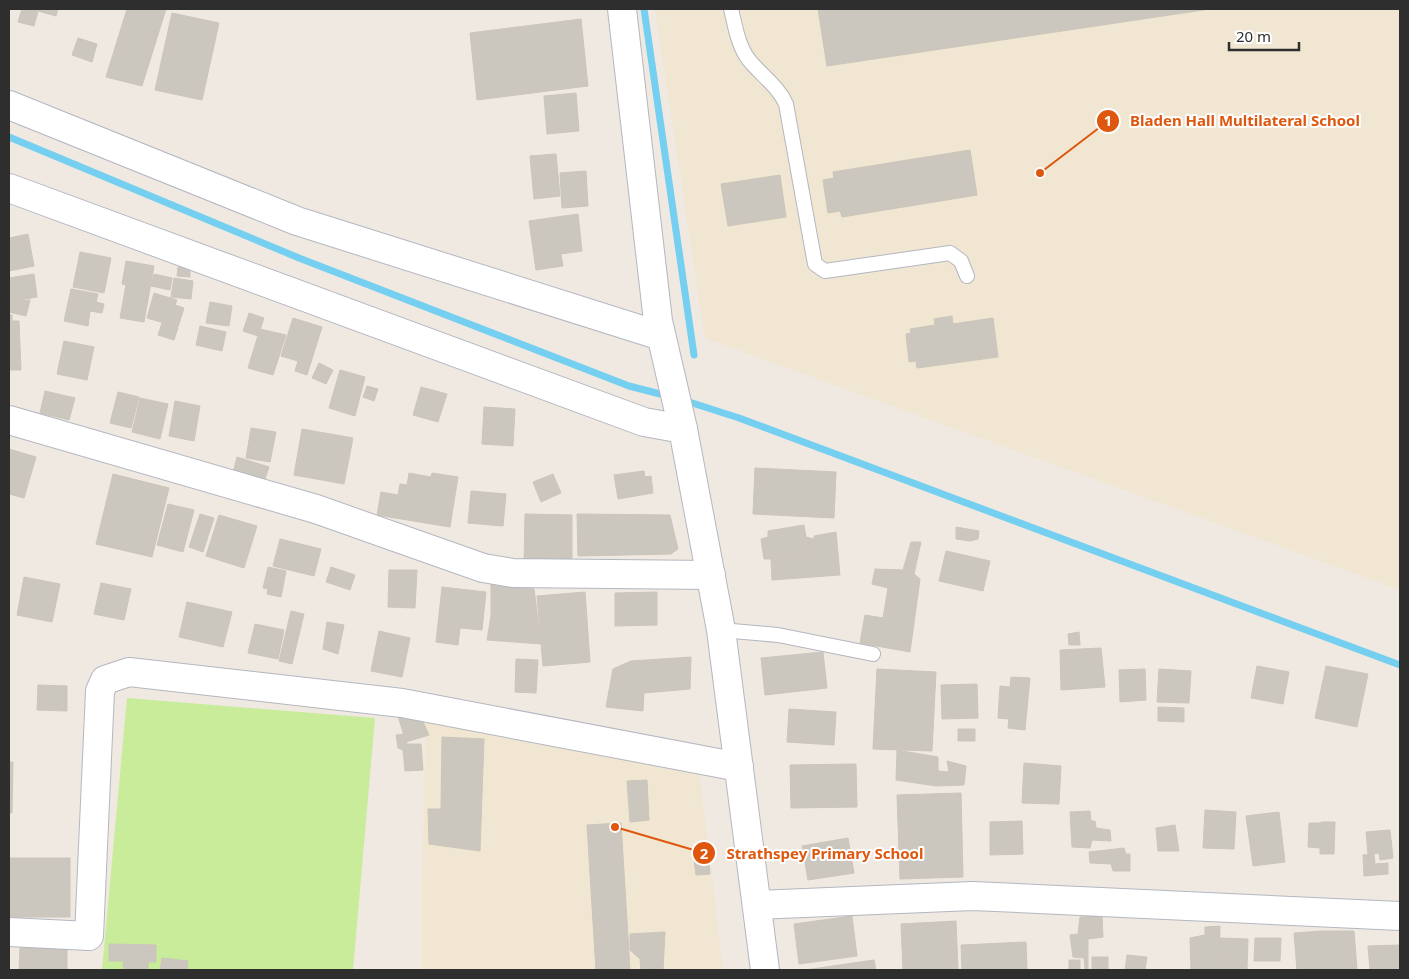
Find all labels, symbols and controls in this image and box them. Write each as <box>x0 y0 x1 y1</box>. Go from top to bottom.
scale bar <box>1229 20 1299 52</box>
text: 20 m <box>1236 26 1271 46</box>
callout: Bladen Hall Multilateral School <box>1095 106 1370 136</box>
text: 1 <box>1104 110 1112 130</box>
text: Bladen Hall Multilateral School <box>1130 110 1360 130</box>
callout: Strathspey Primary School <box>692 838 934 868</box>
text: 2 <box>700 843 709 863</box>
text: Strathspey Primary School <box>727 843 923 863</box>

